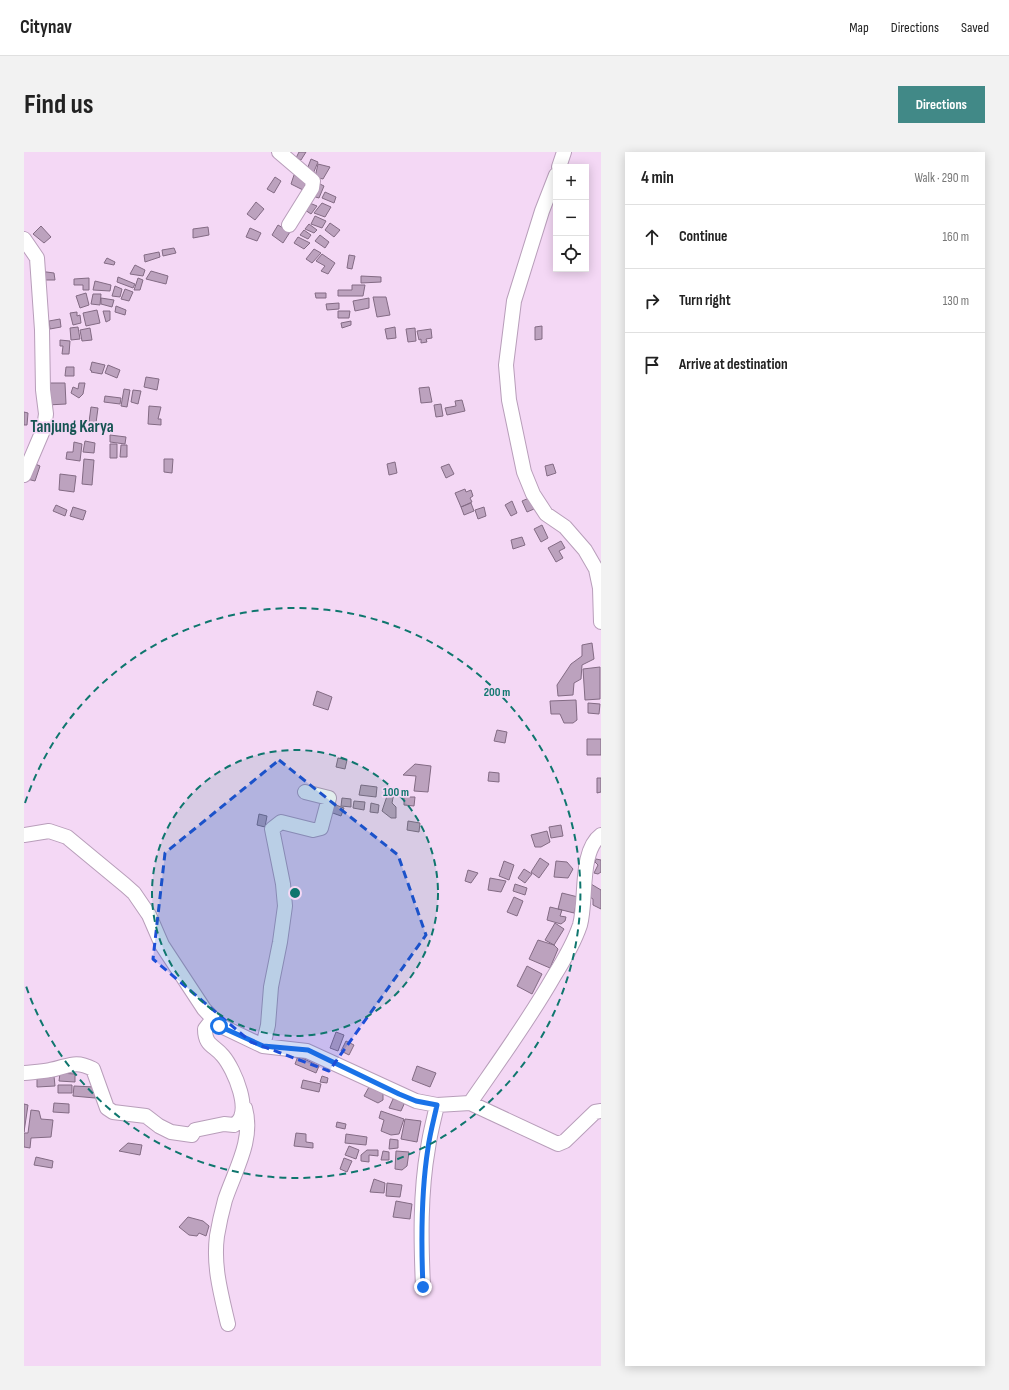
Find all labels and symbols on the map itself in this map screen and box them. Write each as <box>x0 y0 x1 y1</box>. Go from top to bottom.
district label: Tanjung Karya <box>30 417 114 437</box>
text: 200 m <box>484 685 510 700</box>
text: 100 m <box>383 785 409 800</box>
centre of rings <box>288 886 302 900</box>
route start <box>210 1017 228 1035</box>
route end <box>414 1278 432 1296</box>

